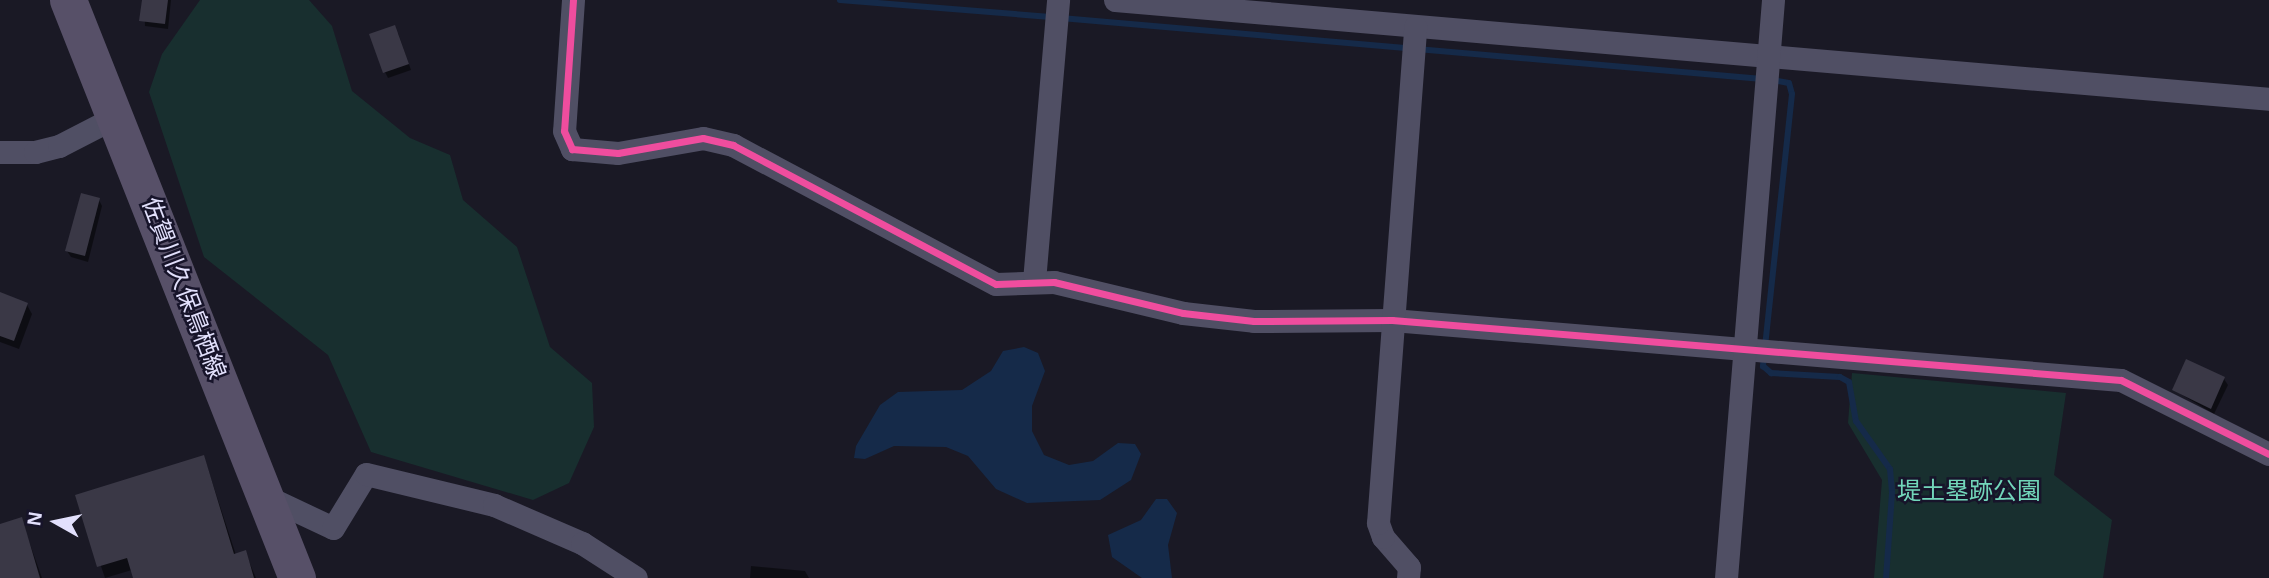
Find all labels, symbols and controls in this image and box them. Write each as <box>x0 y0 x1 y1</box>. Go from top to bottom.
street label: 佐賀川久保鳥栖線 <box>136 193 232 383</box>
park label: 堤土塁跡公園 <box>1897 477 2041 505</box>
north arrow <box>21 487 91 557</box>
text: N <box>23 510 46 527</box>

